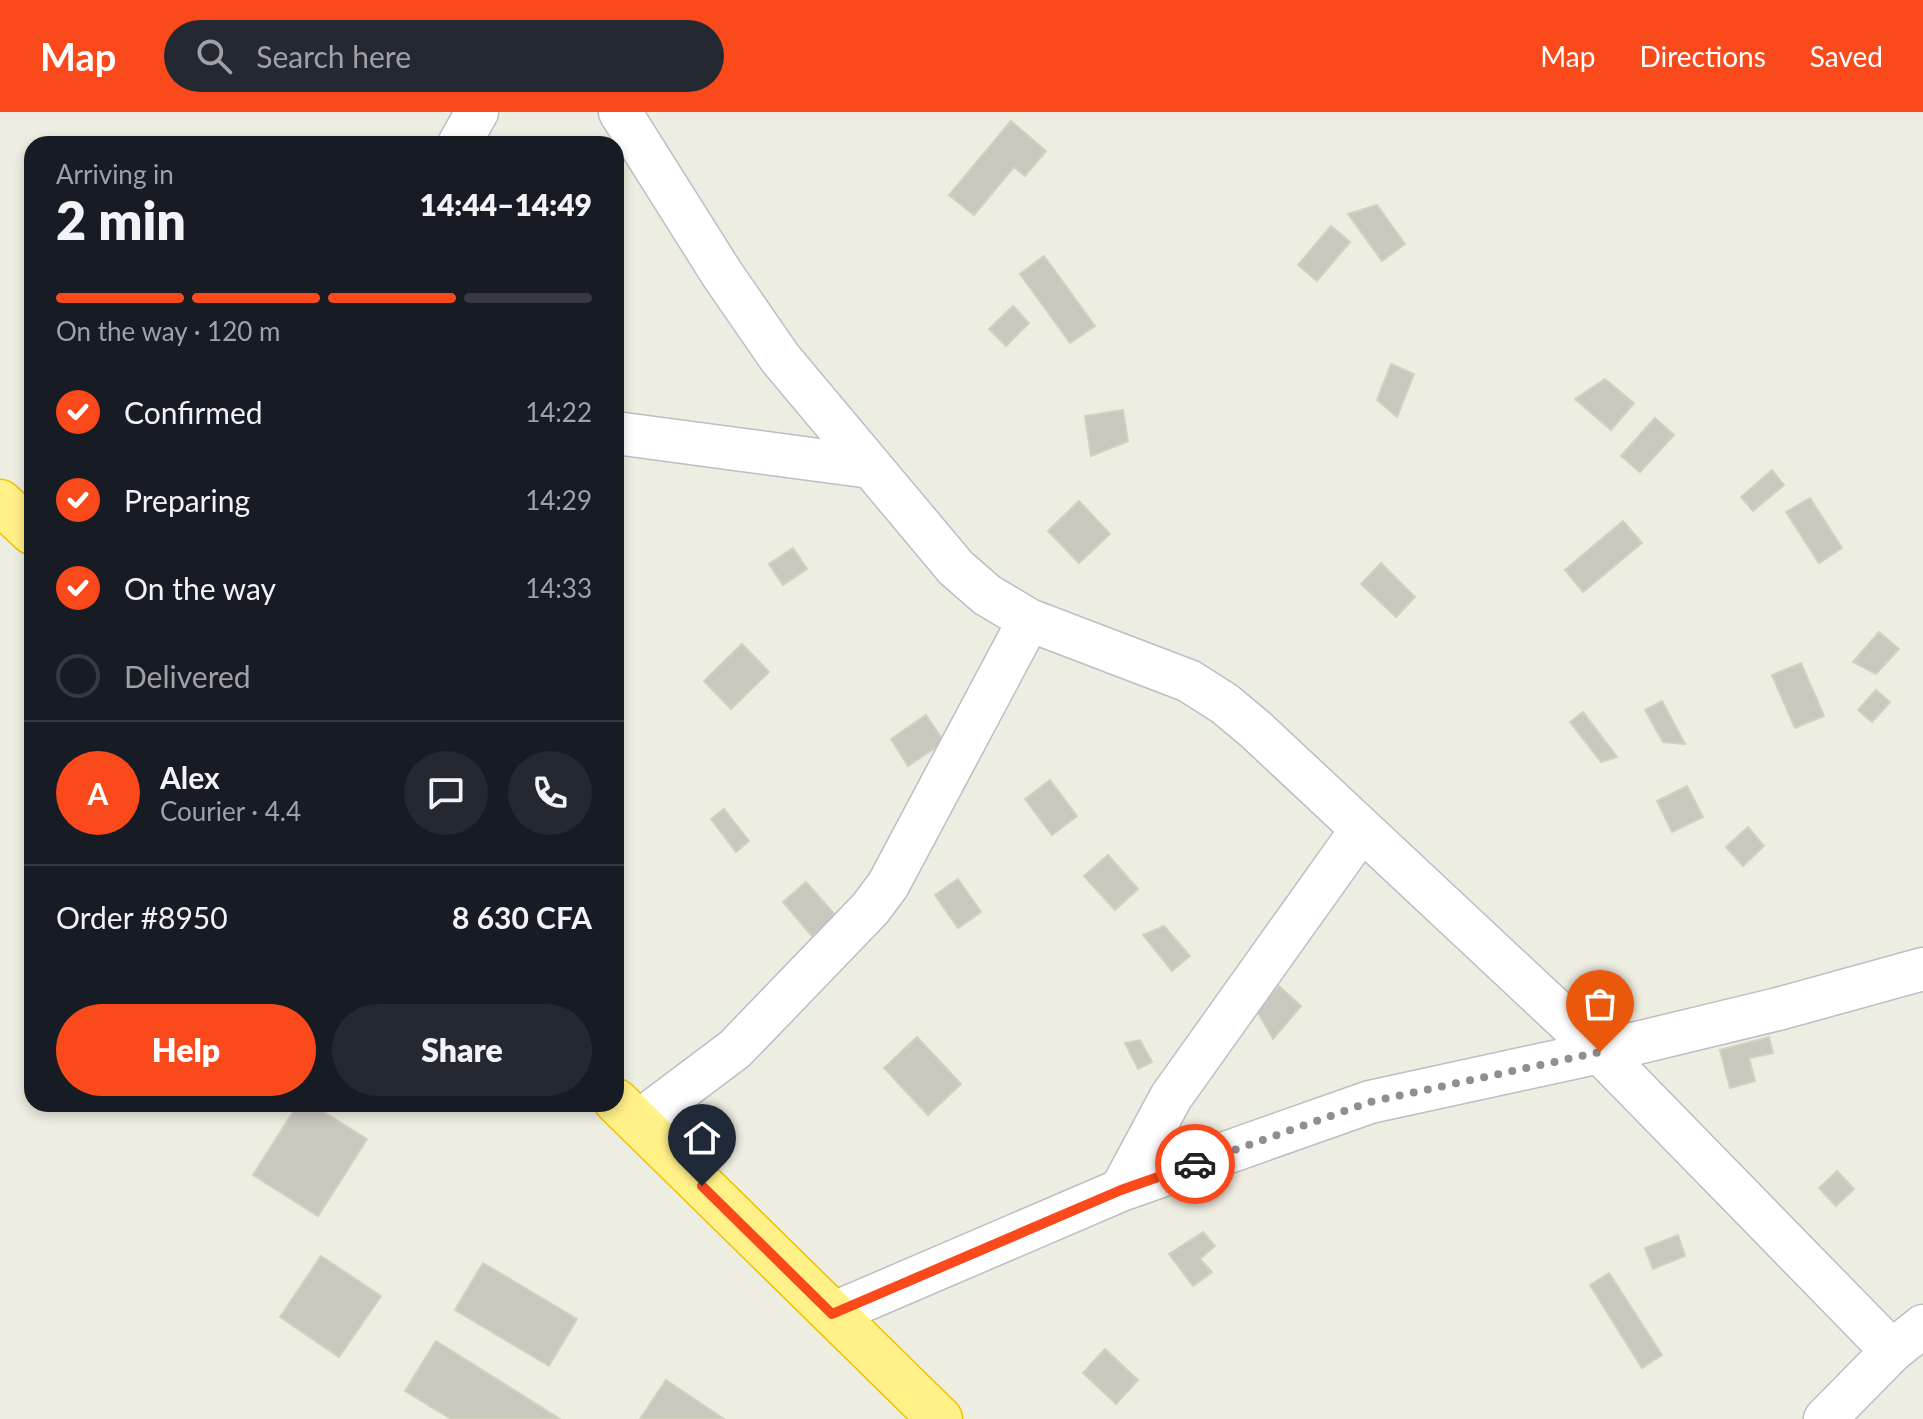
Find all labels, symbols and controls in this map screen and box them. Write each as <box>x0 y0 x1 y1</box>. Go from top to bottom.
search box <box>164 20 724 92</box>
text: Map <box>40 33 116 79</box>
icon: search <box>192 34 236 78</box>
text: Search here <box>256 38 411 74</box>
text: Map <box>1540 39 1595 73</box>
text: Directions <box>1639 39 1766 73</box>
text: Saved <box>1810 39 1883 73</box>
text: Arriving in <box>56 158 174 190</box>
text: 14:44–14:49 <box>419 186 592 222</box>
text: 2 min <box>56 189 186 251</box>
text: On the way · 120 m <box>56 315 280 347</box>
icon: check <box>56 390 100 434</box>
text: Confirmed <box>124 394 263 430</box>
text: 14:22 <box>525 396 592 428</box>
icon: check <box>56 478 100 522</box>
text: Preparing <box>124 482 250 518</box>
text: 14:29 <box>525 484 592 516</box>
icon: check <box>56 566 100 610</box>
text: On the way <box>124 570 276 606</box>
text: 14:33 <box>525 572 592 604</box>
text: Delivered <box>124 658 251 694</box>
button: chat <box>404 751 488 835</box>
button: phone <box>508 751 592 835</box>
text: Alex <box>160 759 220 795</box>
text: A <box>88 775 108 811</box>
text: Courier · 4.4 <box>160 795 301 827</box>
text: Order #8950 <box>56 899 228 935</box>
text: 8 630 CFA <box>452 899 592 935</box>
pin <box>1566 970 1634 1052</box>
icon: bag <box>1578 982 1622 1026</box>
button: Help <box>56 1004 316 1096</box>
button: Share <box>332 1004 592 1096</box>
pin <box>668 1104 736 1186</box>
icon: home <box>680 1116 724 1160</box>
courier <box>1155 1124 1235 1204</box>
icon: car <box>1173 1142 1217 1186</box>

